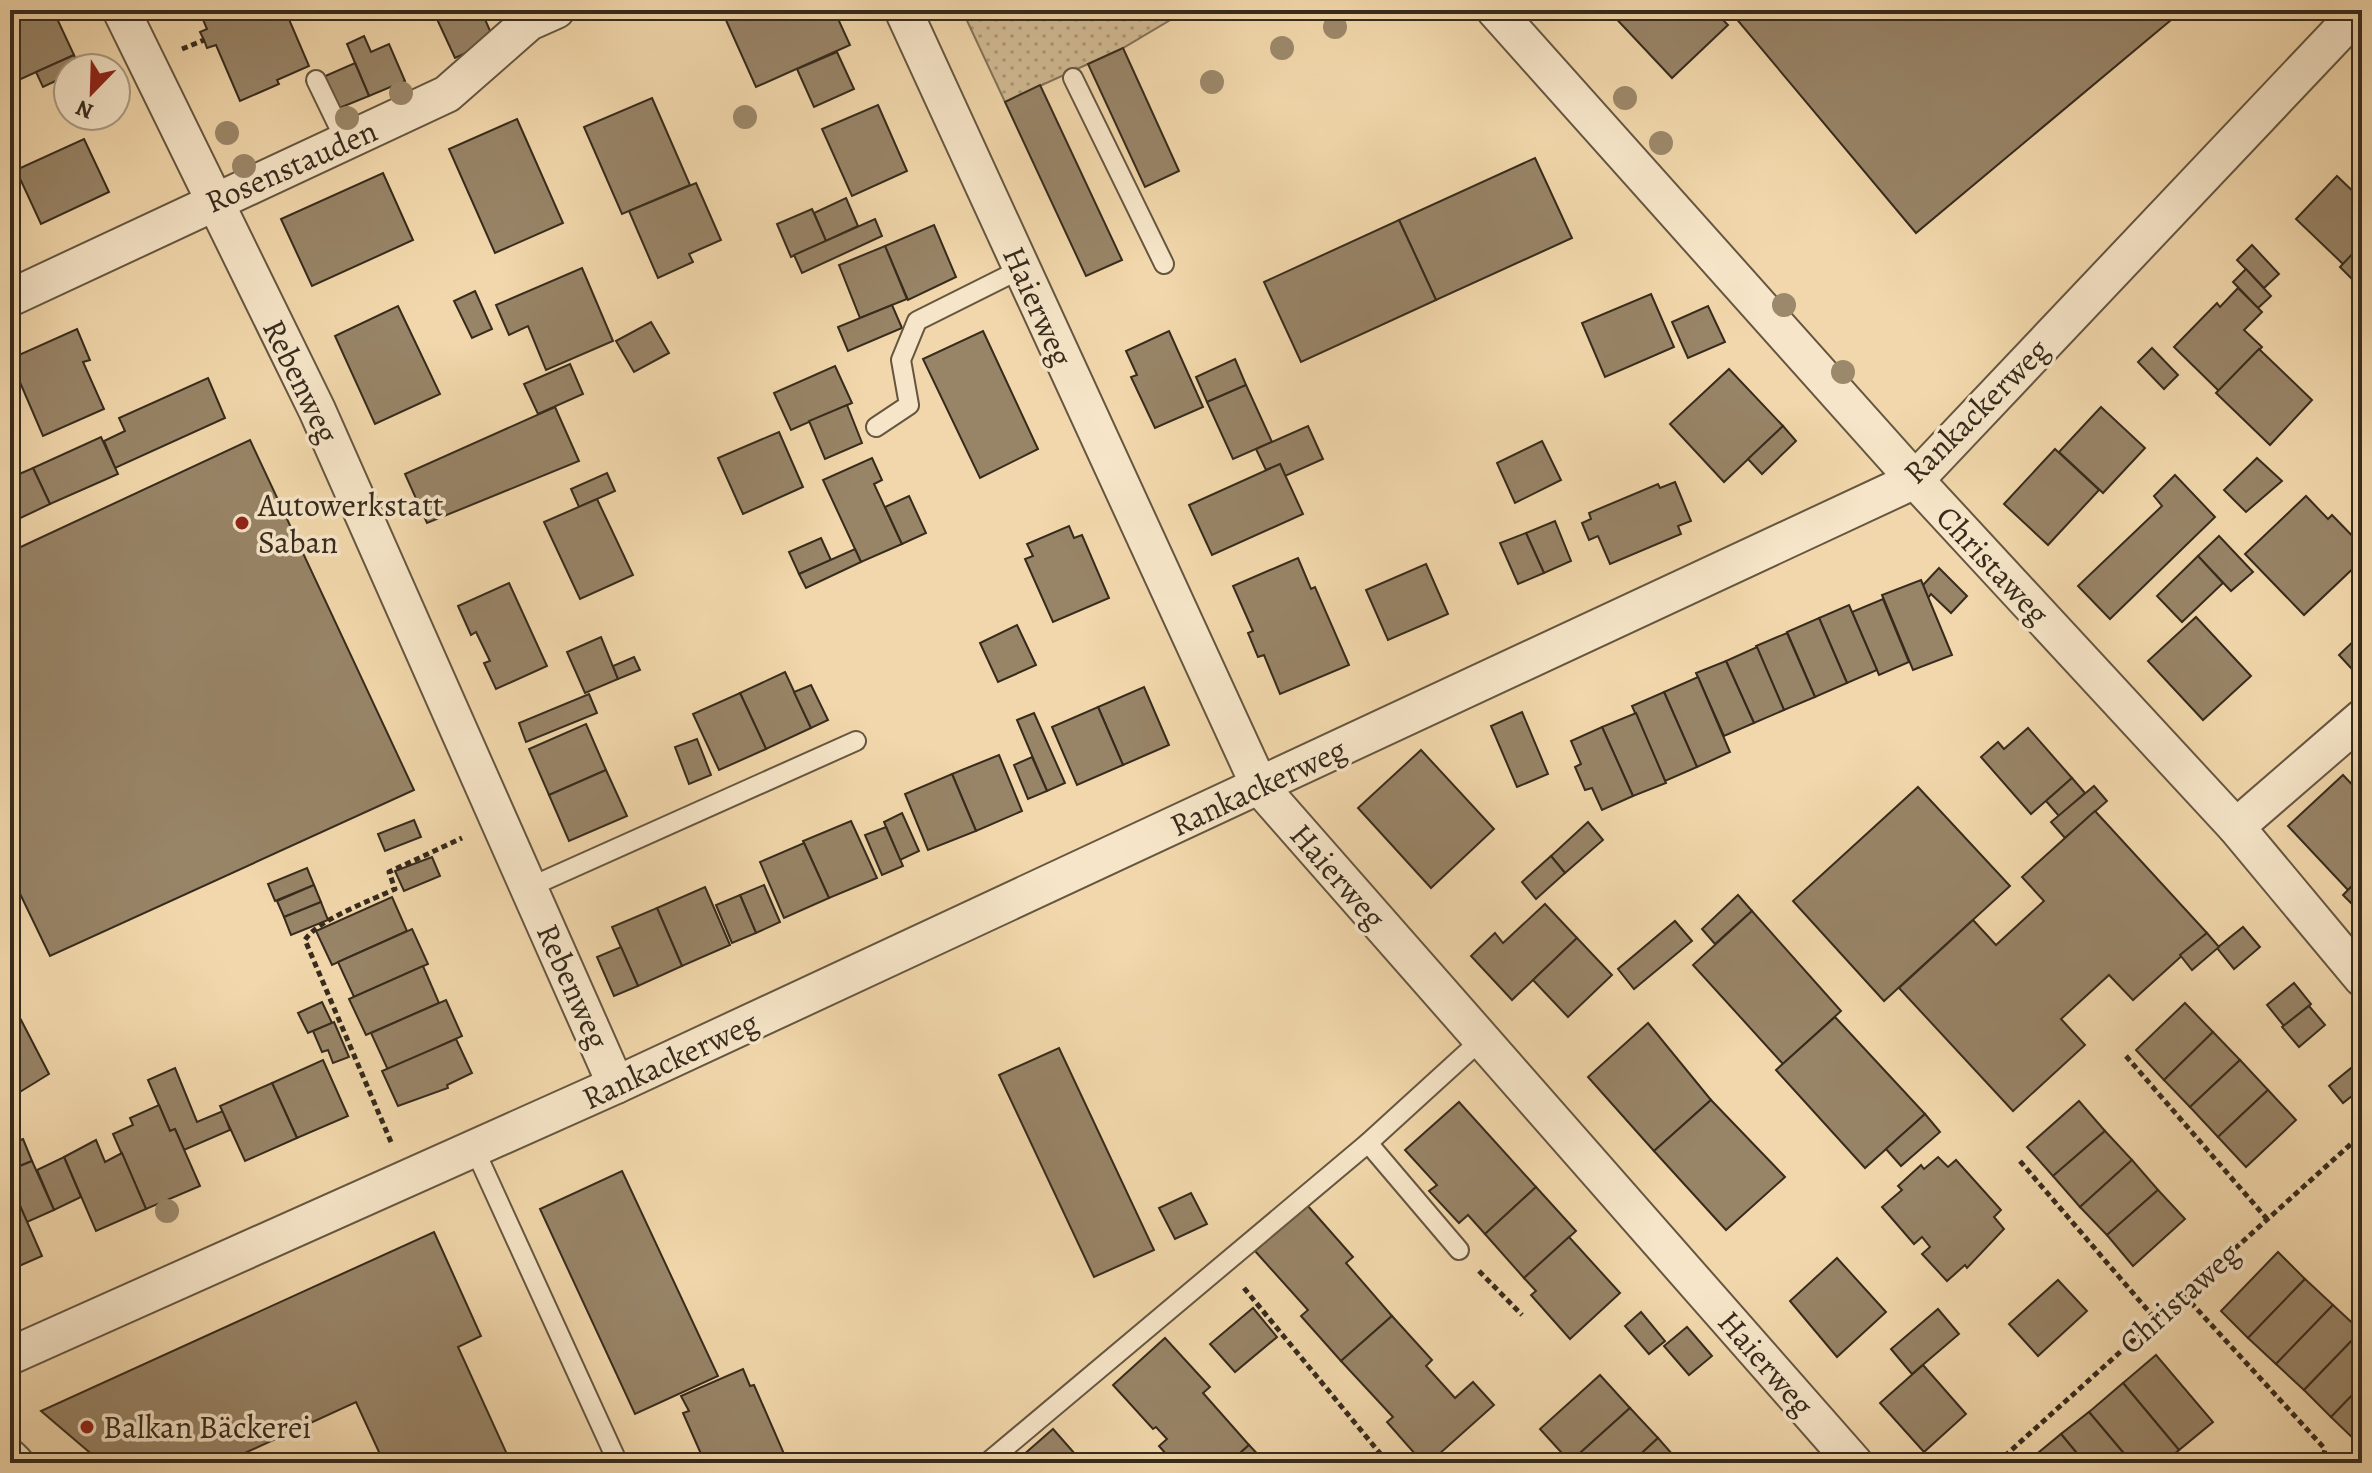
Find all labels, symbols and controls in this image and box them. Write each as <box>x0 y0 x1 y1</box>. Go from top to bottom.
north arrow <box>52 52 132 132</box>
text: N <box>71 93 98 126</box>
street label: Rosenstauden <box>198 108 384 224</box>
street label: Haierweg <box>992 239 1084 373</box>
street label: Rebenweg <box>252 312 350 450</box>
street label: Rankackerweg <box>1893 328 2059 494</box>
place label: Autowerkstatt Saban <box>257 483 443 564</box>
street label: Christaweg <box>1926 496 2060 634</box>
marker: Autowerkstatt Saban <box>233 514 251 532</box>
street label: Rankackerweg <box>1163 727 1353 847</box>
street label: Haierweg <box>1280 814 1396 938</box>
street label: Rebenweg <box>526 917 620 1055</box>
street label: Rankackerweg <box>575 1000 765 1120</box>
street label: Christaweg <box>2109 1232 2249 1364</box>
street label: Haierweg <box>1708 1301 1824 1425</box>
place label: Balkan Bäckerei <box>103 1405 311 1449</box>
marker: Balkan Bäckerei <box>78 1418 96 1436</box>

